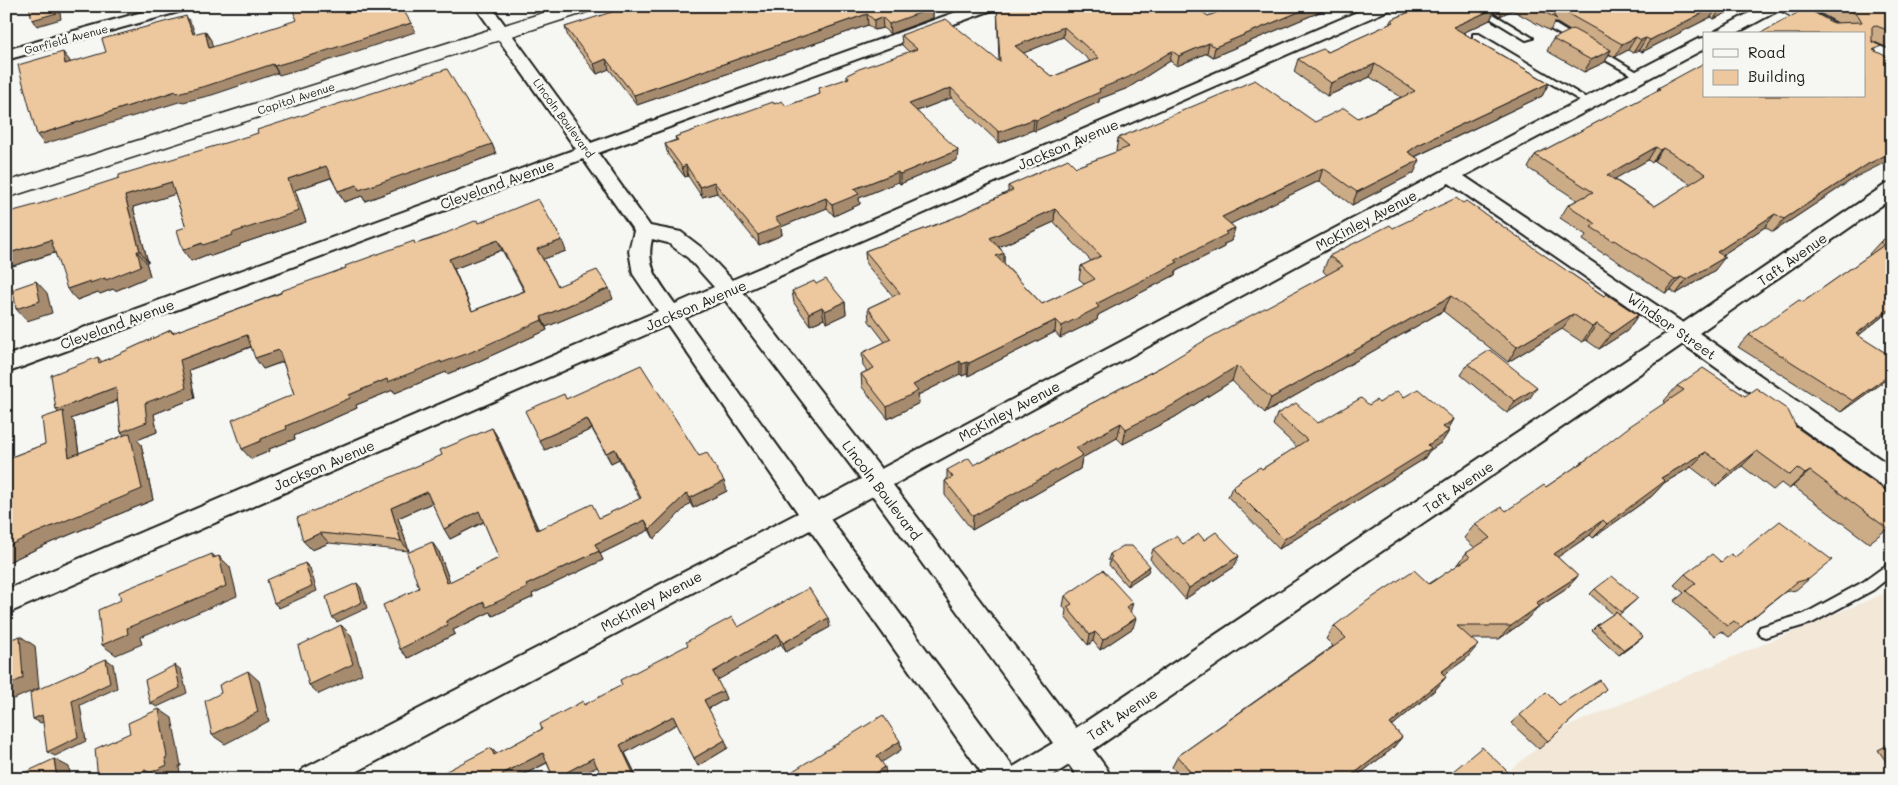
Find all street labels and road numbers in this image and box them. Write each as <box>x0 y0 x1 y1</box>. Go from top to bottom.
street label: Garfield Avenue <box>22 21 110 57</box>
street label: Lincoln Boulevard <box>530 75 598 161</box>
street label: Capitol Avenue <box>255 78 337 118</box>
street label: Jackson Avenue <box>1015 114 1121 174</box>
street label: Cleveland Avenue <box>437 155 557 213</box>
street label: McKinley Avenue <box>1312 185 1420 255</box>
street label: Taft Avenue <box>1753 228 1831 290</box>
street label: Jackson Avenue <box>643 275 749 335</box>
street label: Windsor Street <box>1624 288 1720 364</box>
street label: Cleveland Avenue <box>57 295 177 353</box>
street label: McKinley Avenue <box>955 376 1063 446</box>
street label: Jackson Avenue <box>271 435 377 495</box>
street label: Lincoln Boulevard <box>838 436 926 544</box>
street label: Taft Avenue <box>1419 456 1497 518</box>
street label: McKinley Avenue <box>597 566 705 636</box>
street label: Taft Avenue <box>1083 683 1161 745</box>

